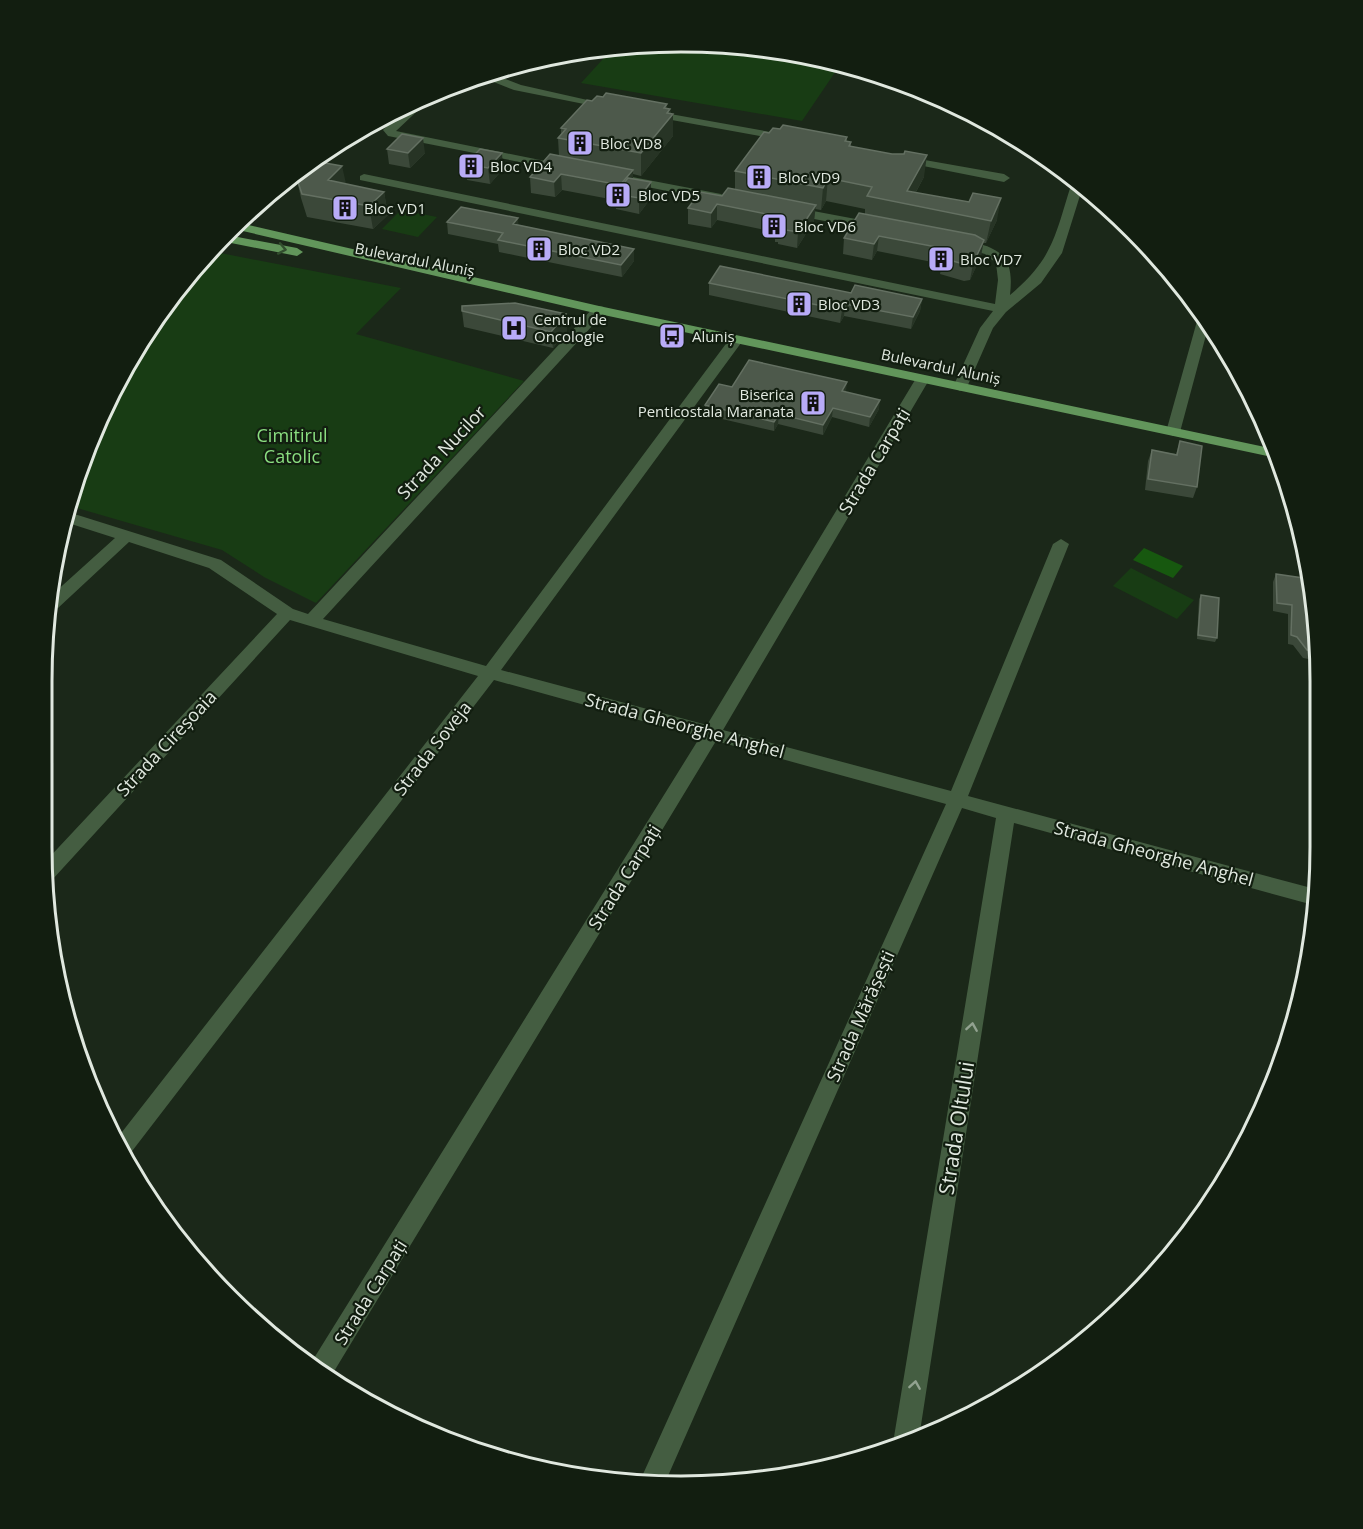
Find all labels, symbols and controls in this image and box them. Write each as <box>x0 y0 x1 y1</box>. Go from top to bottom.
building icon: Bloc VD8 <box>565 128 595 158</box>
place label: Bloc VD8 <box>600 133 662 153</box>
building icon: Bloc VD4 <box>456 151 486 181</box>
place label: Bloc VD4 <box>490 156 552 176</box>
building icon: Bloc VD9 <box>744 162 774 192</box>
place label: Bloc VD9 <box>778 167 840 187</box>
building icon: Bloc VD5 <box>603 180 633 210</box>
place label: Bloc VD5 <box>638 185 700 205</box>
building icon: Bloc VD1 <box>330 193 360 223</box>
place label: Bloc VD1 <box>364 198 426 218</box>
building icon: Bloc VD6 <box>759 211 789 241</box>
place label: Bloc VD6 <box>794 216 856 236</box>
building icon: Bloc VD2 <box>524 234 554 264</box>
street label: Bulevardul Aluniș <box>353 238 477 280</box>
place label: Bloc VD2 <box>558 239 620 259</box>
one-way arrow <box>277 242 287 255</box>
building icon: Bloc VD7 <box>926 244 956 274</box>
place label: Bloc VD7 <box>960 249 1022 269</box>
building icon: Bloc VD3 <box>784 289 814 319</box>
place label: Bloc VD3 <box>818 294 880 314</box>
place label: Centrul de Oncologie <box>534 309 607 346</box>
hospital icon: Centrul de Oncologie <box>499 313 529 343</box>
bus stop icon: Aluniș <box>657 321 687 351</box>
place label: Aluniș <box>692 326 735 346</box>
street label: Bulevardul Aluniș <box>879 344 1003 388</box>
place label: Biserica Penticostala Maranata <box>638 384 794 421</box>
building icon: Biserica Penticostala Maranata <box>798 388 828 418</box>
street label: Strada Nucilor <box>391 400 491 504</box>
street label: Strada Carpați <box>833 403 915 519</box>
park label: Cimitirul Catolic <box>257 423 328 468</box>
street label: Strada Cireșoaia <box>111 685 221 801</box>
street label: Strada Gheorghe Anghel <box>583 687 787 763</box>
street label: Strada Soveja <box>388 696 476 800</box>
street label: Strada Gheorghe Anghel <box>1052 815 1256 891</box>
street label: Strada Carpați <box>582 820 666 934</box>
street label: Strada Mărășești <box>820 947 900 1085</box>
one-way arrow <box>965 1022 978 1032</box>
street label: Strada Oltului <box>932 1059 980 1197</box>
street label: Strada Carpați <box>328 1235 412 1349</box>
one-way arrow <box>909 1380 921 1390</box>

